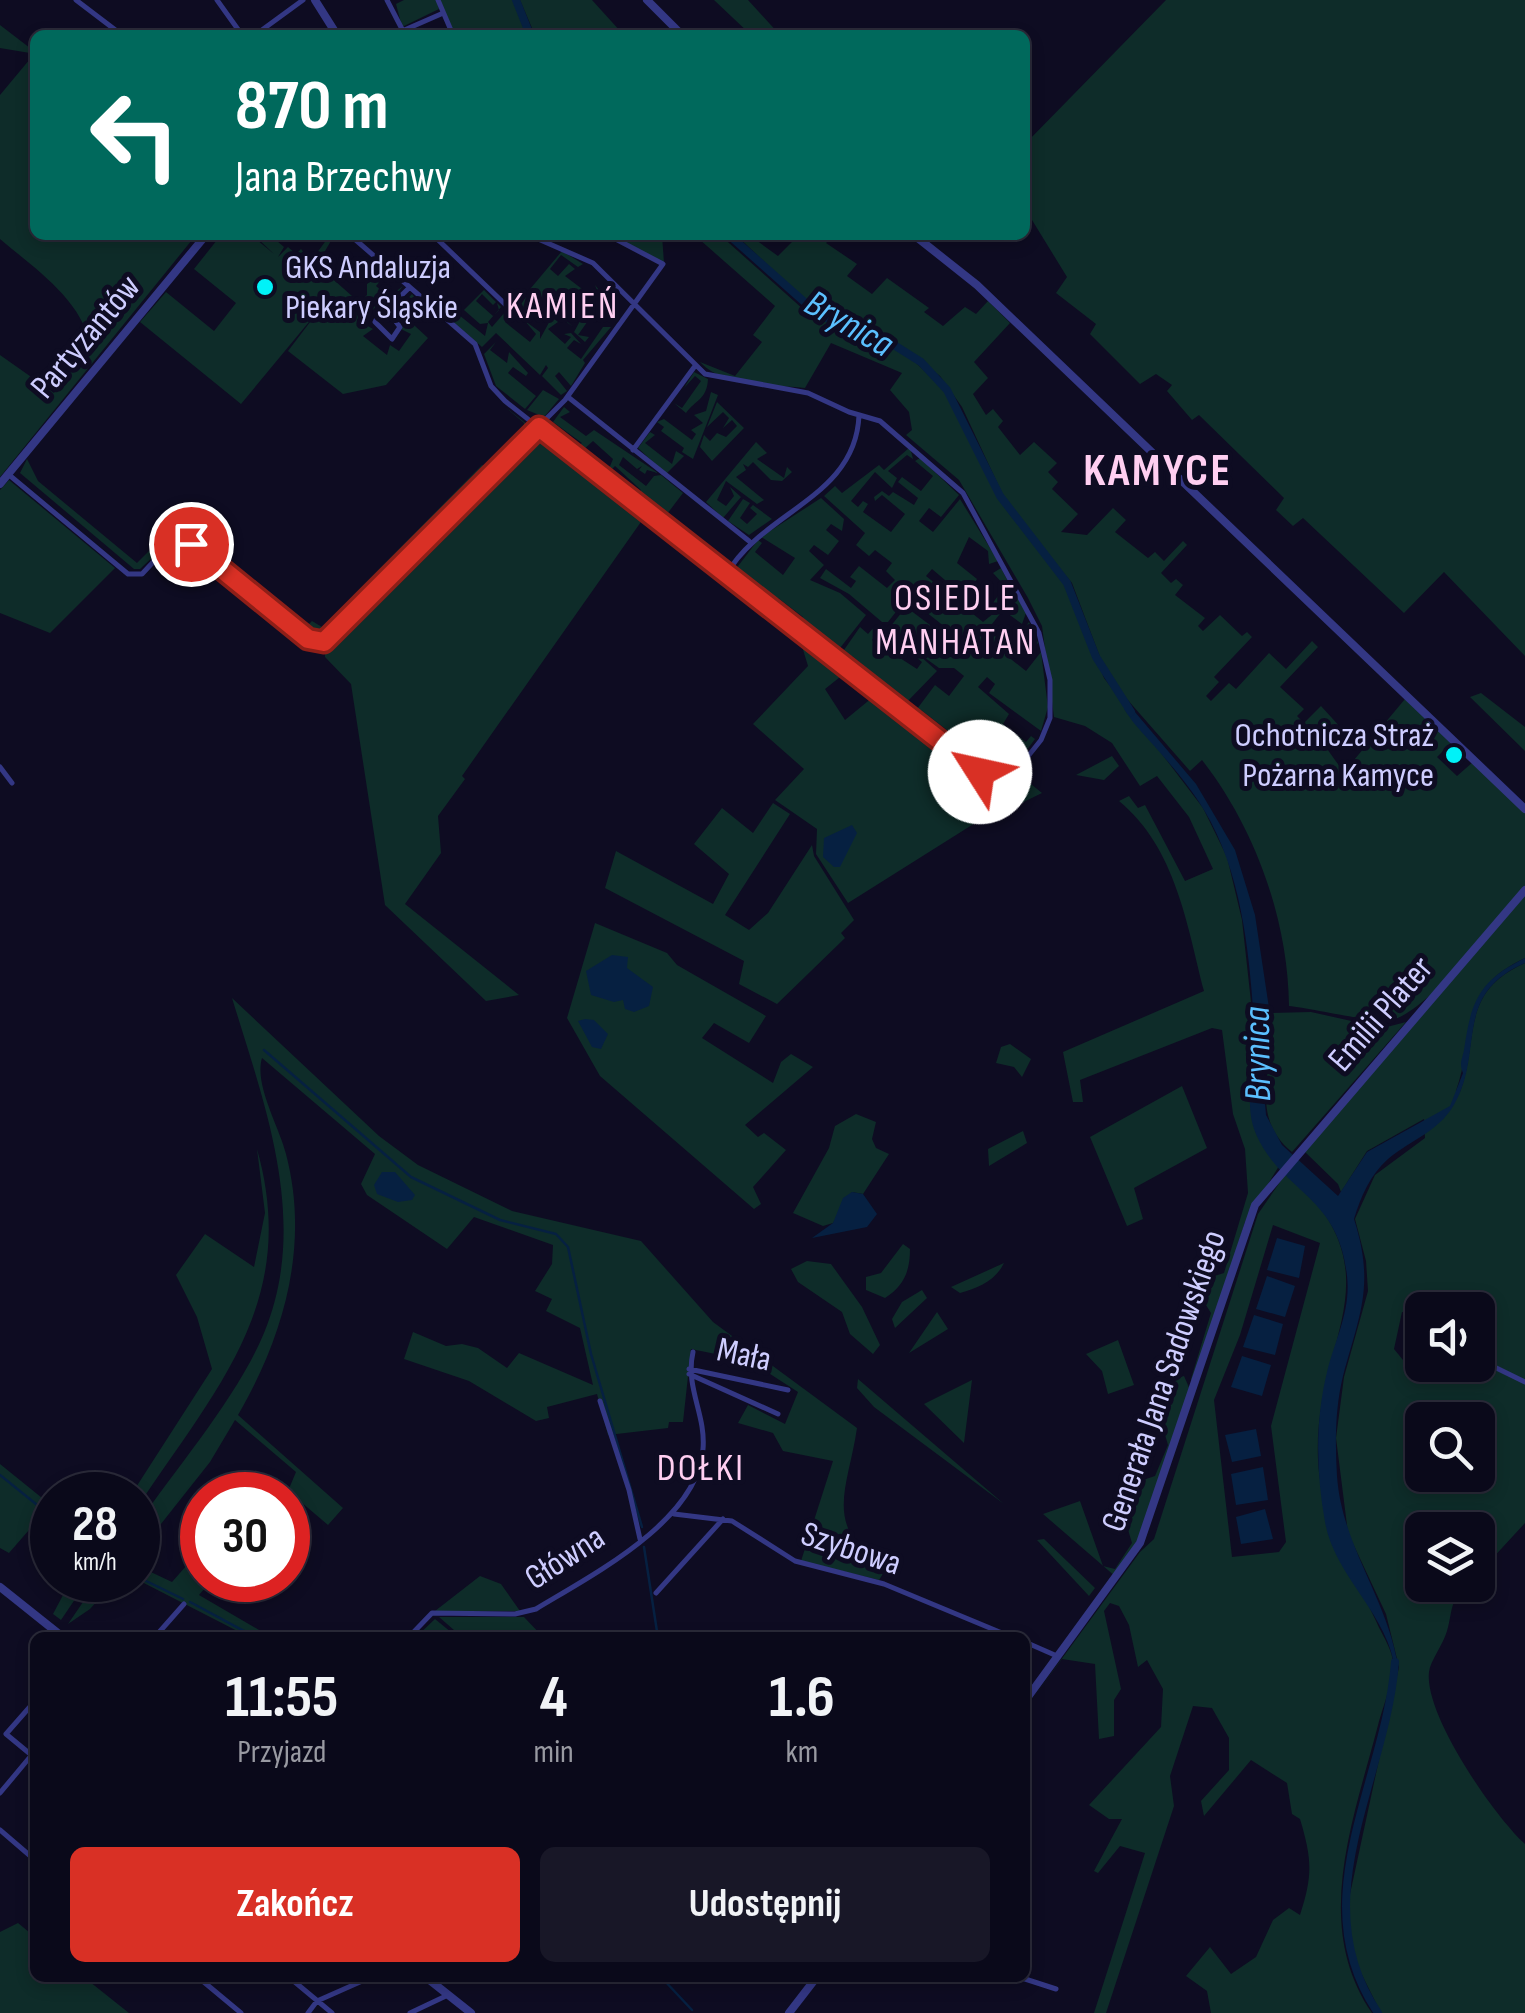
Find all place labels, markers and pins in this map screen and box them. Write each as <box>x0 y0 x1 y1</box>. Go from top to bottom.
place label: GKS Andaluzja Piekary Śląskie <box>285 246 458 329</box>
marker: GKS Andaluzja Piekary Śląskie <box>254 276 276 298</box>
pin <box>149 502 234 587</box>
place label: Ochotnicza Straż Pożarna Kamyce <box>1235 714 1434 797</box>
marker: Ochotnicza Straż Pożarna Kamyce <box>1443 744 1465 766</box>

